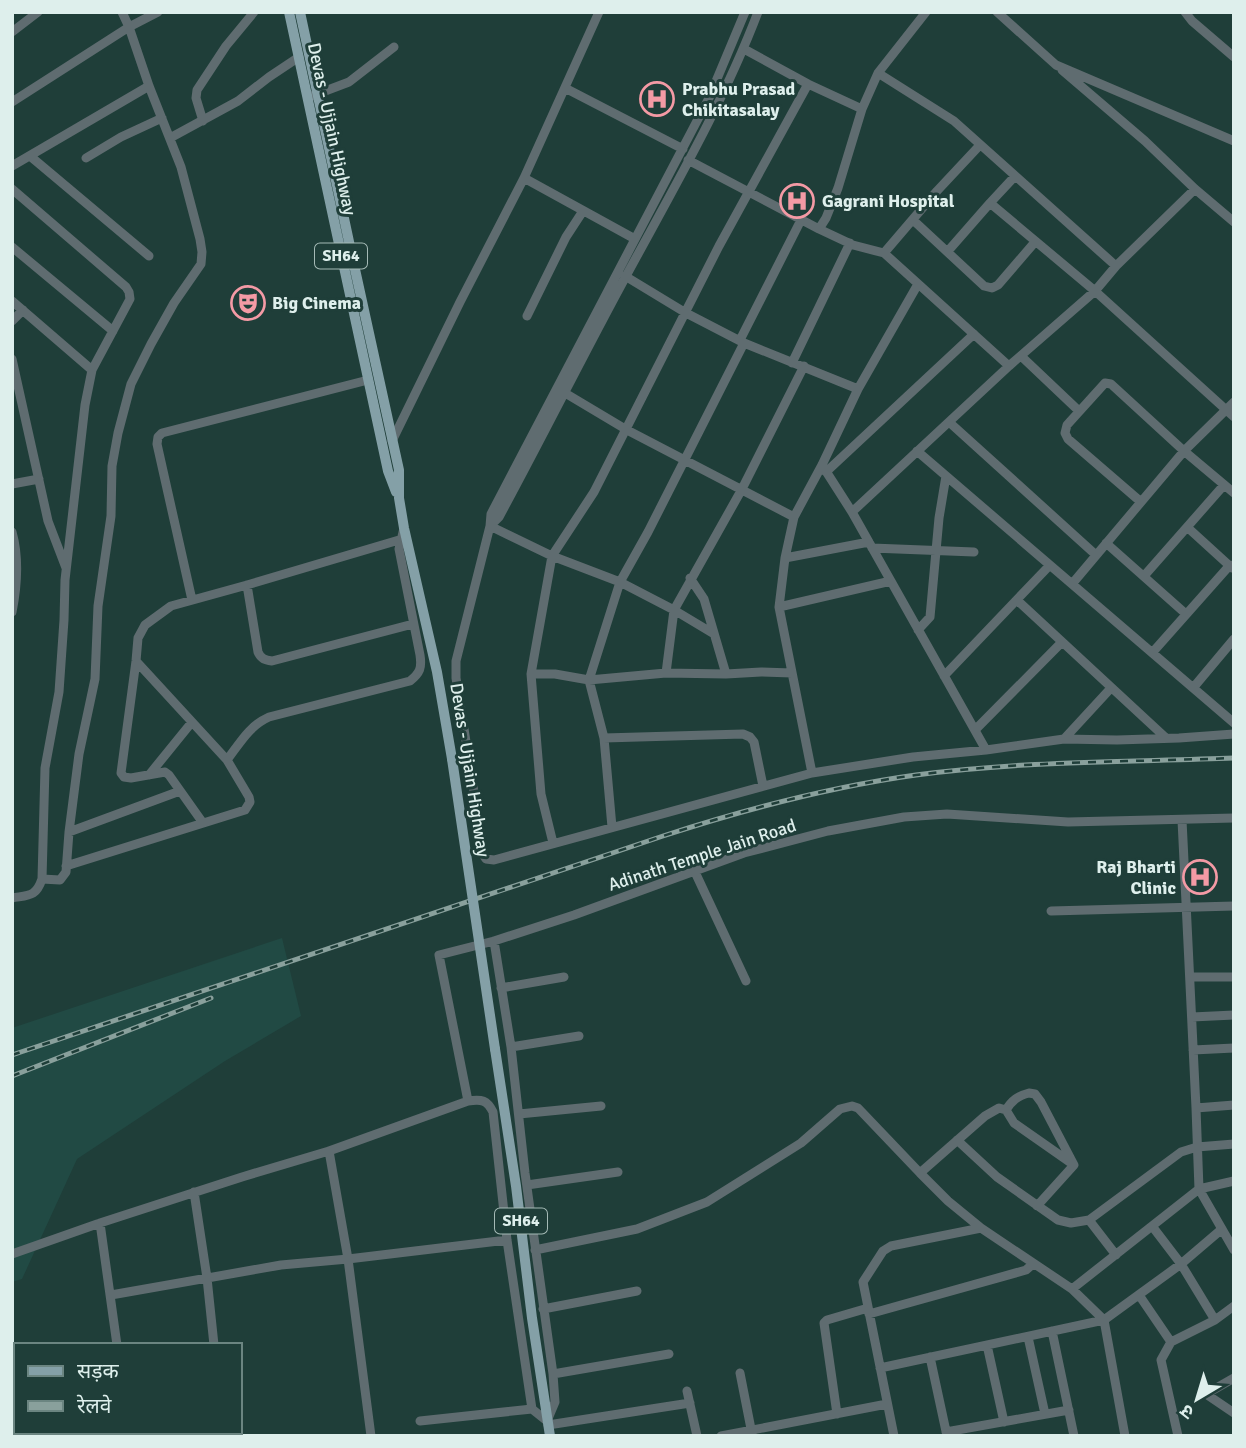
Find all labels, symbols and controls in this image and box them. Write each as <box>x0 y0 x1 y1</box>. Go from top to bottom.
street label: Devas - Ujjain Highway <box>303 41 361 218</box>
place label: Prabhu Prasad Chikitasalay <box>682 78 796 121</box>
hospital icon: Prabhu Prasad Chikitasalay <box>638 80 676 118</box>
hospital icon: Gagrani Hospital <box>778 182 816 220</box>
place label: Gagrani Hospital <box>822 190 955 212</box>
road number: SH64 <box>315 244 367 268</box>
theatre icon: Big Cinema <box>229 284 267 322</box>
place label: Big Cinema <box>272 292 361 314</box>
street label: Devas - Ujjain Highway <box>445 681 495 859</box>
street label: Adinath Temple Jain Road <box>605 814 799 896</box>
place label: Raj Bharti Clinic <box>1096 856 1176 899</box>
hospital icon: Raj Bharti Clinic <box>1181 858 1219 896</box>
road number: SH64 <box>495 1208 547 1233</box>
legend <box>14 1343 242 1434</box>
text: सड़क <box>77 1358 119 1384</box>
north arrow <box>1162 1364 1232 1434</box>
text: रेलवे <box>76 1393 112 1419</box>
text: उ <box>1175 1398 1199 1424</box>

